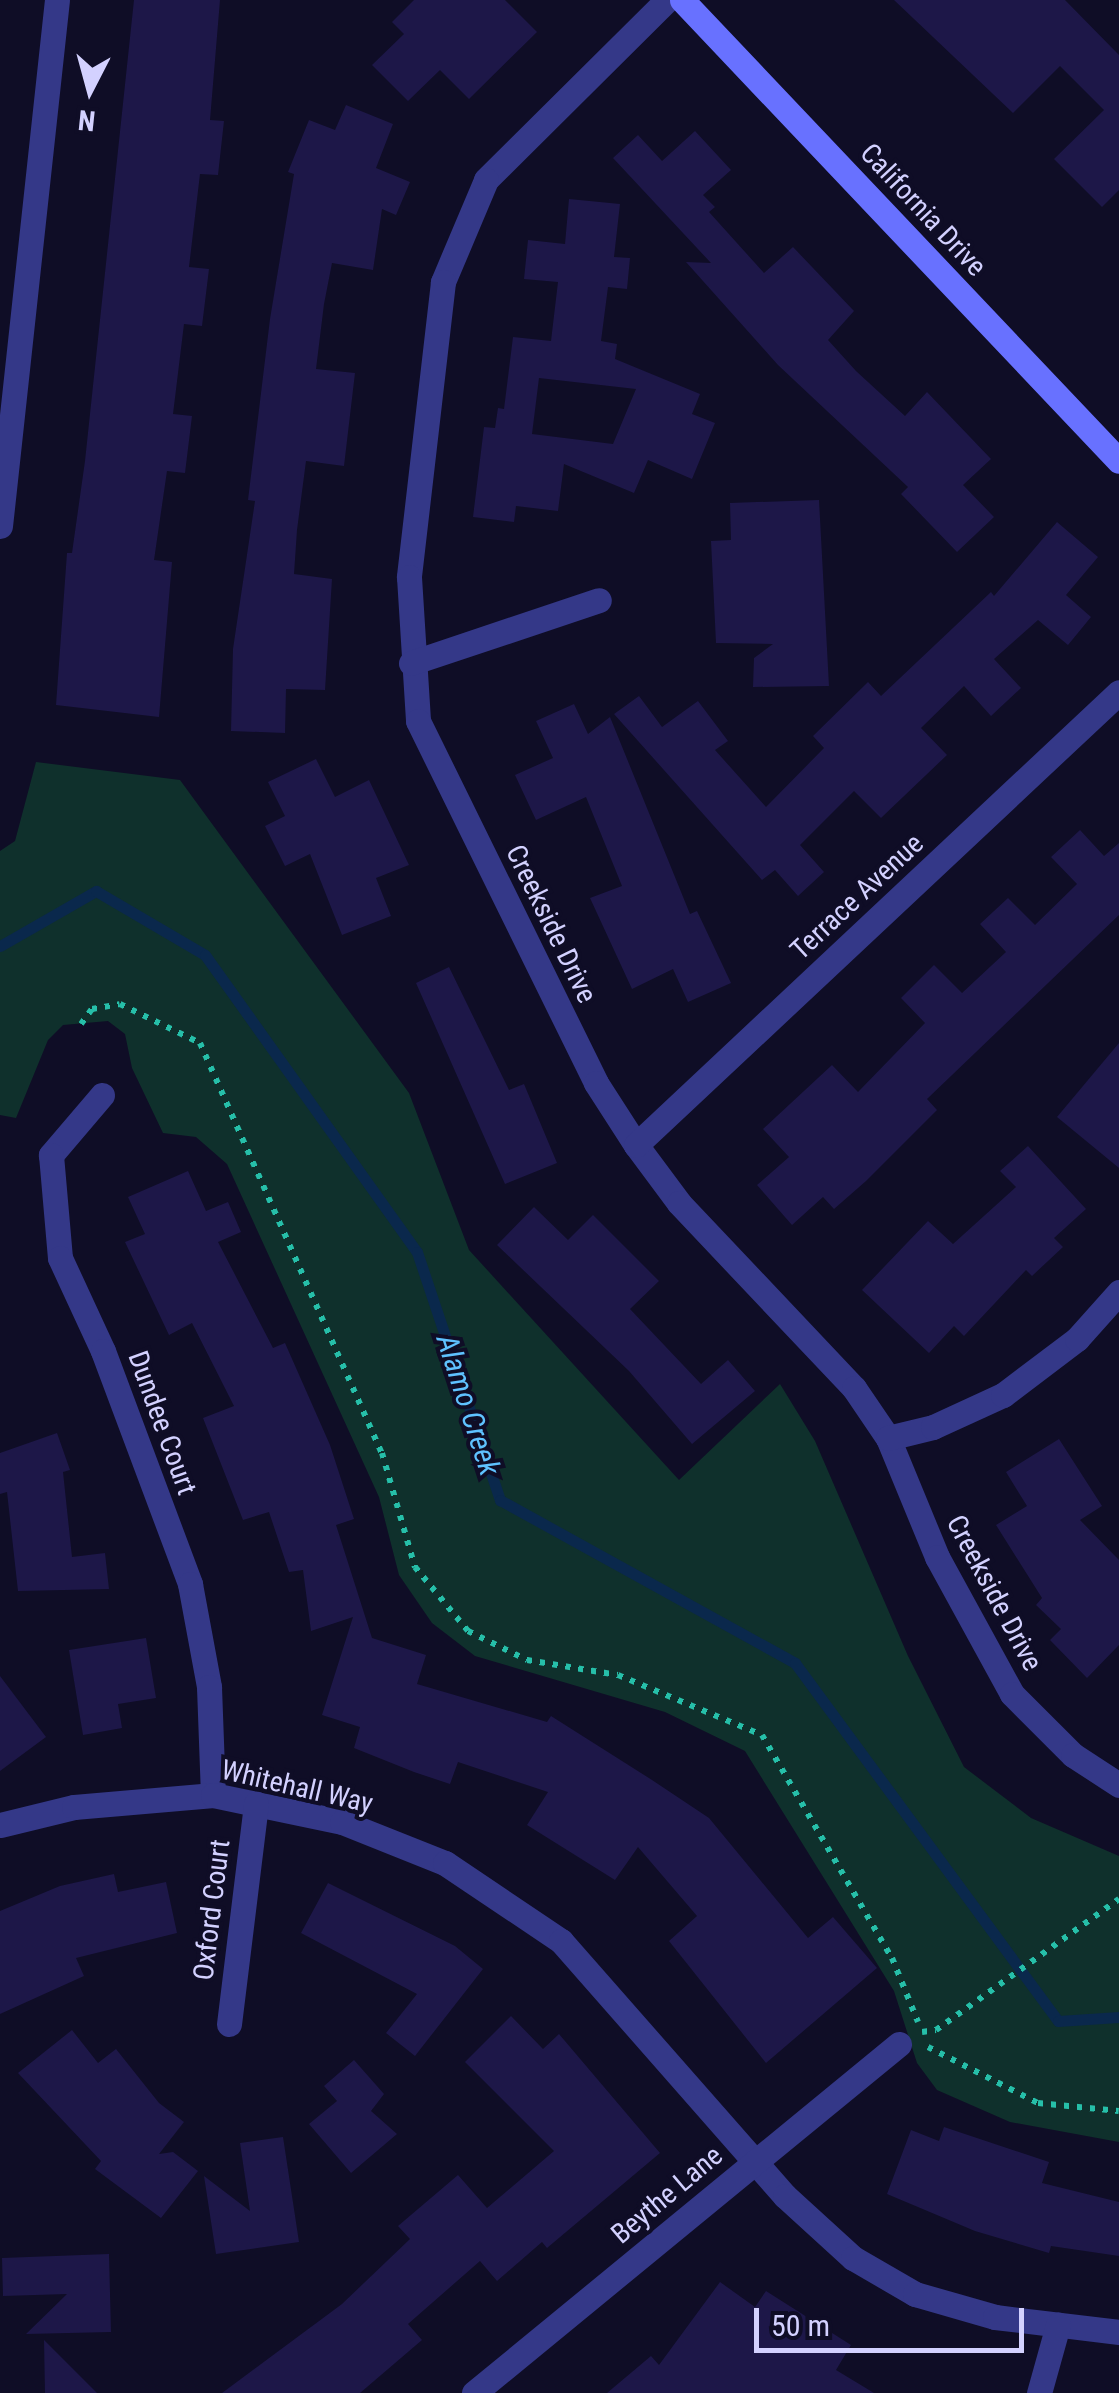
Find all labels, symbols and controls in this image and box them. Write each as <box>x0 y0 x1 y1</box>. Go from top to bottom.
north arrow <box>40 40 140 140</box>
text: N <box>77 103 97 138</box>
street label: California Drive <box>853 137 993 283</box>
street label: Terrace Avenue <box>784 827 930 967</box>
street label: Creekside Drive <box>498 840 604 1008</box>
water label: Alamo Creek <box>428 1330 508 1480</box>
street label: Dundee Court <box>120 1346 204 1500</box>
street label: Creekside Drive <box>939 1509 1049 1677</box>
street label: Whitehall Way <box>218 1753 376 1821</box>
street label: Oxford Court <box>187 1838 237 1982</box>
street label: Beythe Lane <box>605 2139 729 2251</box>
scale bar <box>759 2288 1029 2350</box>
text: 50 m <box>771 2308 830 2343</box>

